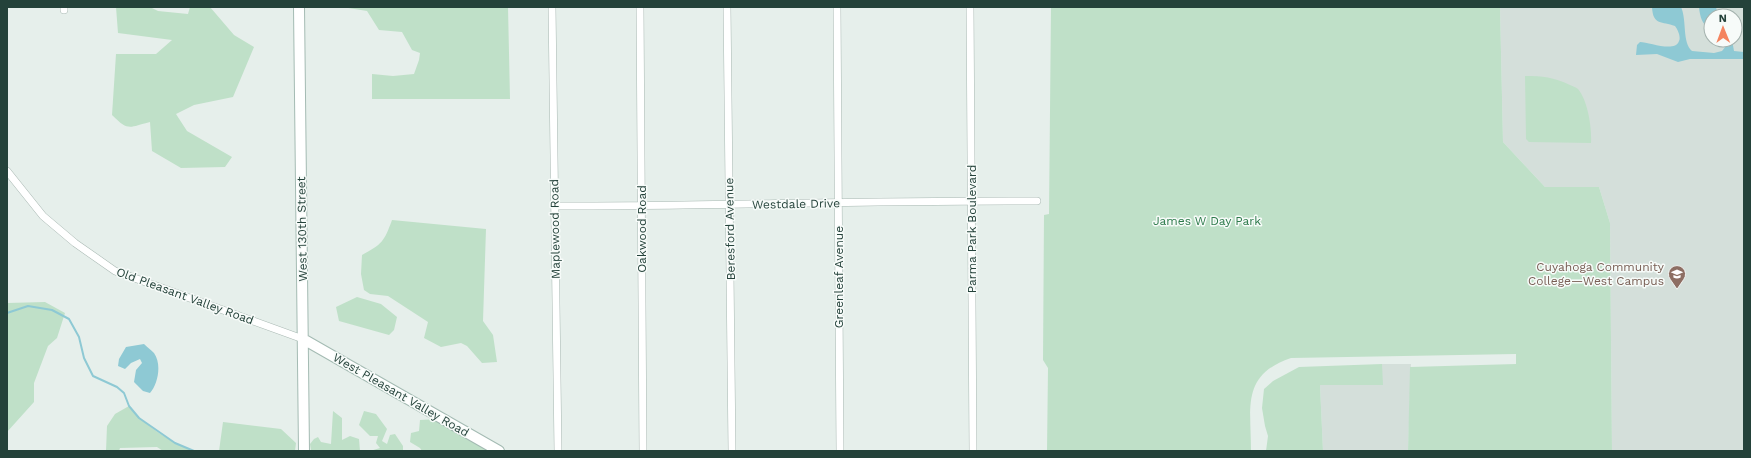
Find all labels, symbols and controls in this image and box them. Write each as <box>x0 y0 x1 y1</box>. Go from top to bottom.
north arrow <box>1703 8 1743 48</box>
text: N <box>1719 12 1727 25</box>
street label: Parma Park Boulevard <box>965 165 979 293</box>
street label: West 130th Street <box>294 176 310 282</box>
street label: Beresford Avenue <box>722 177 738 280</box>
street label: Maplewood Road <box>547 179 563 279</box>
street label: Oakwood Road <box>635 185 649 273</box>
street label: Westdale Drive <box>752 196 840 212</box>
park label: James W Day Park <box>1153 214 1261 228</box>
street label: Greenleaf Avenue <box>832 226 846 328</box>
place label: Cuyahoga Community College—West Campus <box>1528 260 1665 288</box>
school or university icon: Cuyahoga Community College—West Campus <box>1667 264 1687 289</box>
street label: Old Pleasant Valley Road <box>114 265 256 327</box>
street label: West Pleasant Valley Road <box>331 350 471 440</box>

